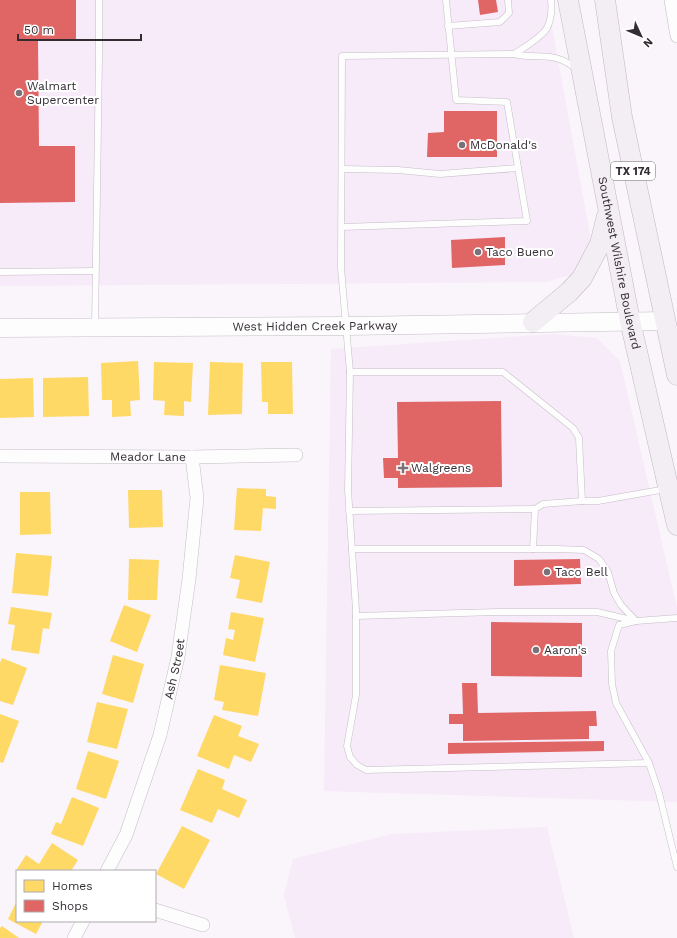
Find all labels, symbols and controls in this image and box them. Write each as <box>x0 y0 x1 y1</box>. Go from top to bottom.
scale bar <box>18 16 141 42</box>
north arrow <box>621 16 661 56</box>
text: 50 m <box>24 23 54 37</box>
text: N <box>640 35 655 50</box>
place label: Walmart Supercenter <box>27 79 99 107</box>
marker: Walmart Supercenter <box>14 88 24 98</box>
place label: McDonald's <box>470 138 537 152</box>
marker: McDonald's <box>457 140 467 150</box>
road number: TX 174 <box>611 162 655 180</box>
street label: Southwest Wilshire Boulevard <box>595 175 643 351</box>
place label: Taco Bueno <box>486 245 554 259</box>
marker: Taco Bueno <box>473 247 483 257</box>
street label: West Hidden Creek Parkway <box>232 318 398 334</box>
street label: Meador Lane <box>110 450 186 464</box>
place label: Walgreens <box>411 461 471 475</box>
marker: Walgreens <box>398 463 408 473</box>
place label: Taco Bell <box>555 565 608 579</box>
marker: Taco Bell <box>542 567 552 577</box>
street label: Ash Street <box>161 638 188 701</box>
place label: Aaron's <box>544 643 587 657</box>
marker: Aaron's <box>531 645 541 655</box>
legend <box>16 870 156 922</box>
text: Homes <box>52 879 93 893</box>
text: Shops <box>52 899 88 913</box>

